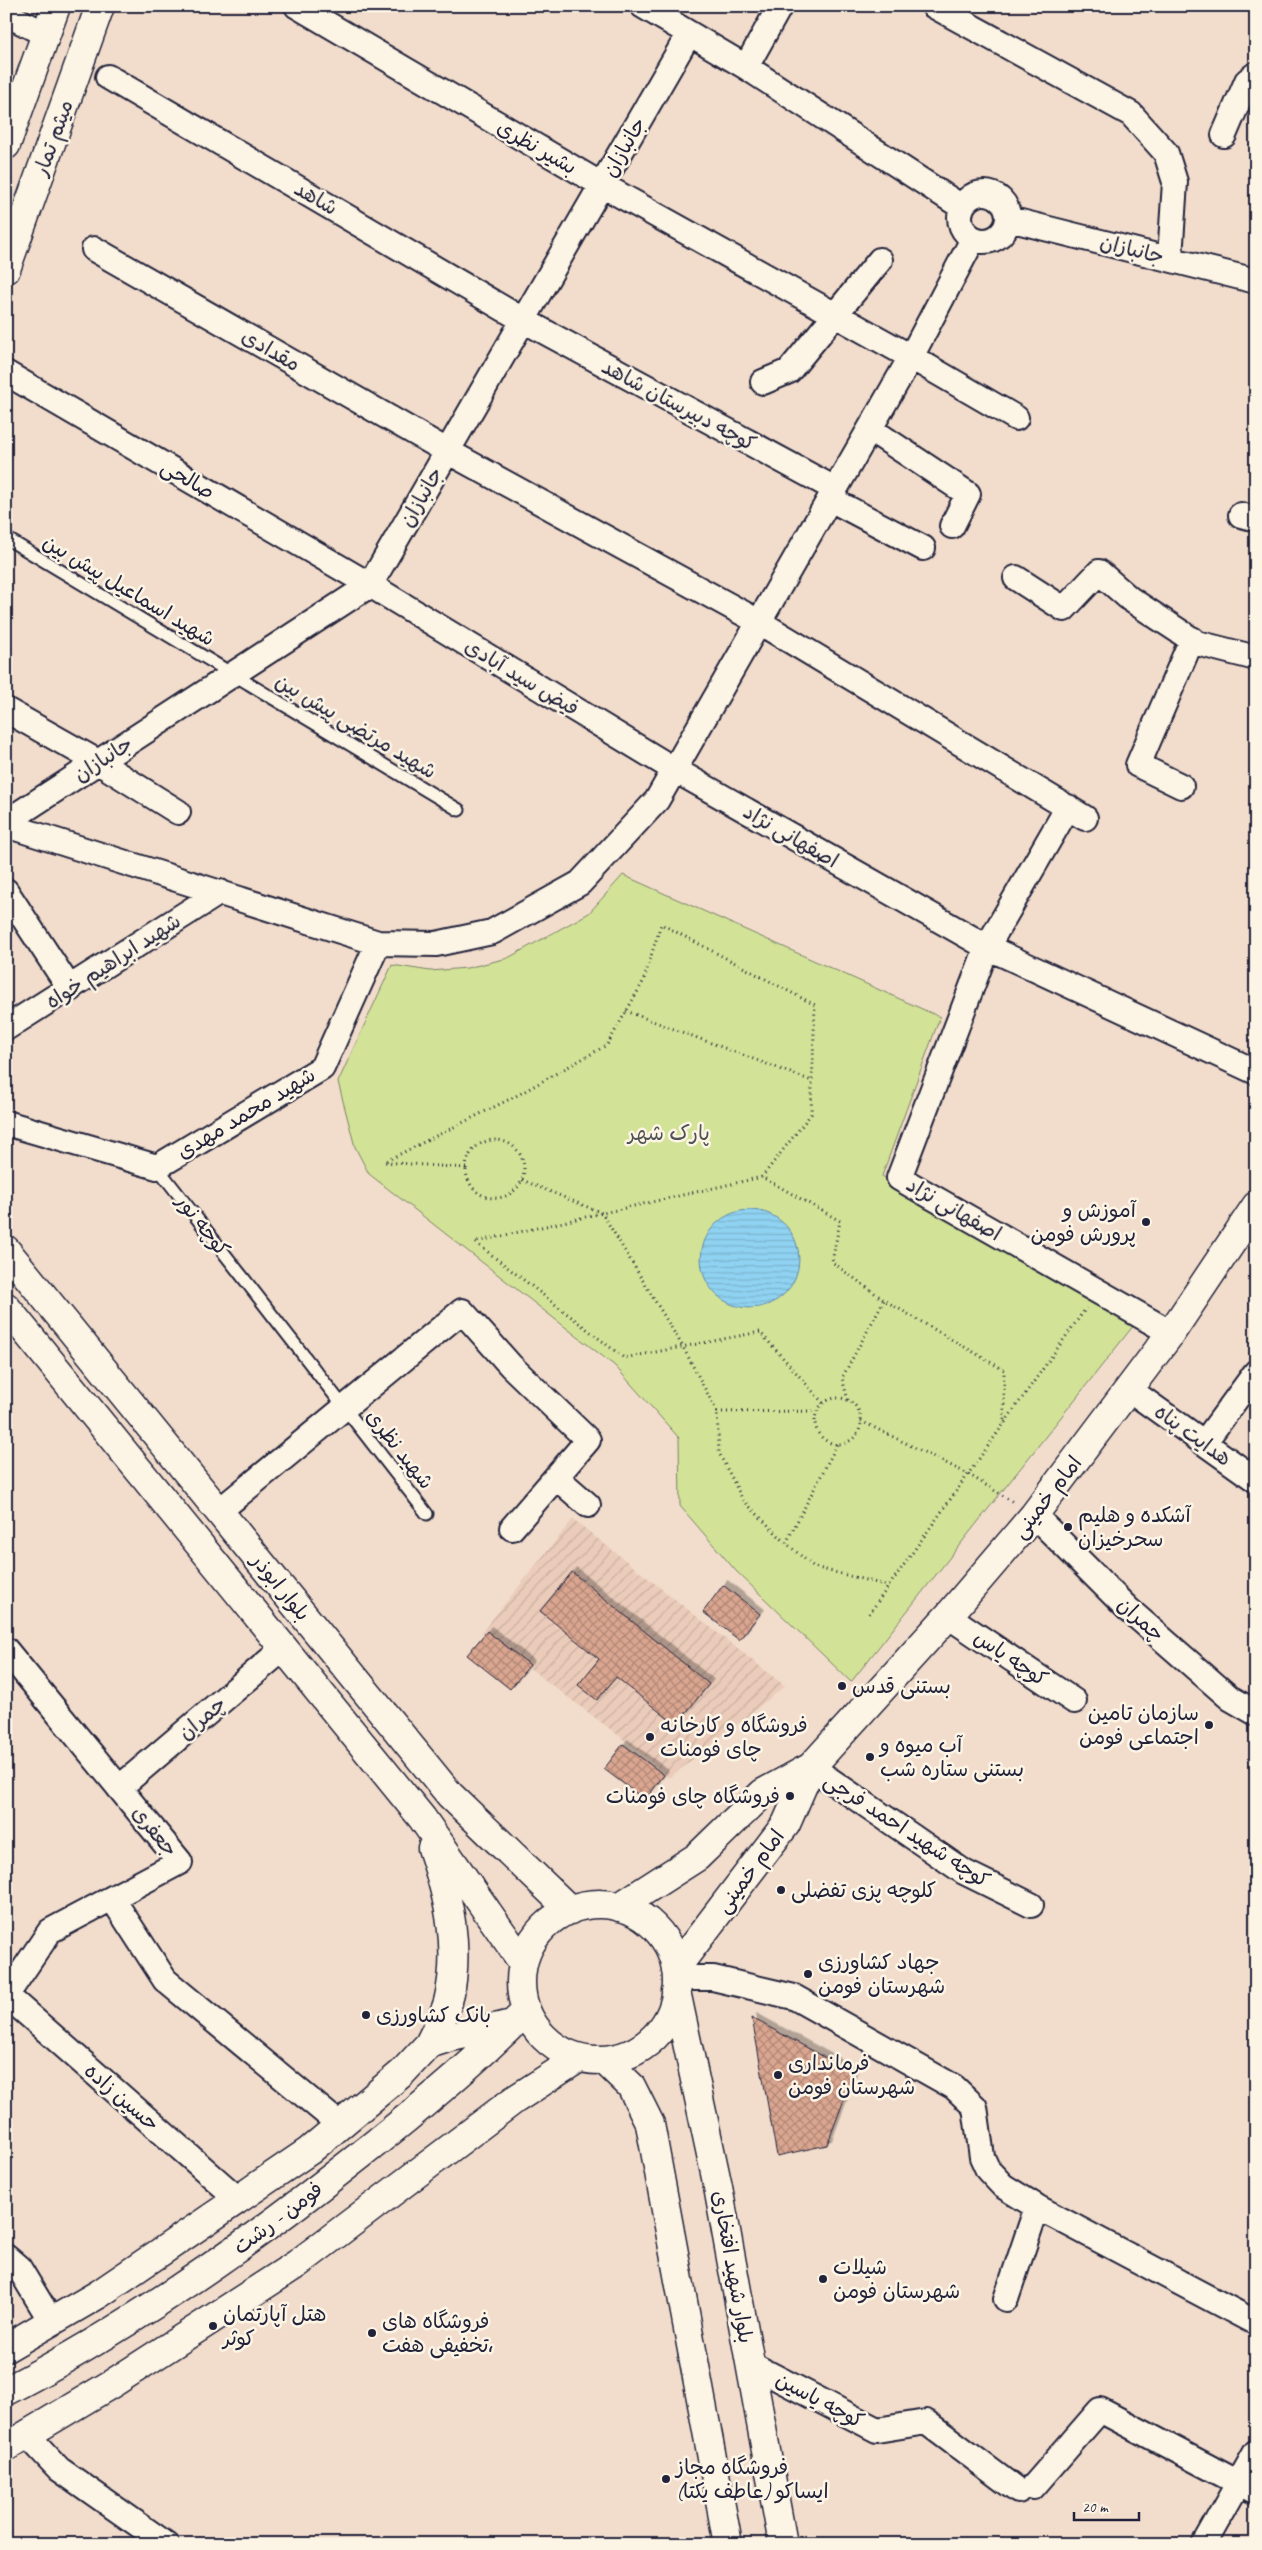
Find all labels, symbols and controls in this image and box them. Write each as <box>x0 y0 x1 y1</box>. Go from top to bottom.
street label: میثم تمار <box>27 96 82 182</box>
street label: جانبازان <box>596 112 652 182</box>
street label: بشیر نظری <box>492 114 582 180</box>
street label: شاهد <box>290 175 342 221</box>
street label: جانبازان <box>1097 229 1167 269</box>
street label: مقدادی <box>237 323 305 377</box>
street label: کوچه دبیرستان شاهد <box>597 353 761 457</box>
street label: صالحی <box>156 453 220 506</box>
street label: جانبازان <box>393 462 449 532</box>
street label: شهید اسماعیل پیش بین <box>38 528 220 652</box>
street label: فیض سید آبادی <box>460 633 584 721</box>
street label: شهید مرتضی پیش بین <box>270 668 441 785</box>
street label: جانبازان <box>69 730 137 788</box>
street label: اصفهانی نژاد <box>738 798 843 875</box>
street label: شهید ابراهیم خواه <box>40 908 187 1017</box>
street label: شهید محمد مهدی <box>172 1061 320 1165</box>
park label: پارک شهر <box>626 1120 710 1146</box>
street label: اصفهانی نژاد <box>901 1171 1006 1248</box>
street label: کوچه نور <box>170 1188 235 1261</box>
place label: آموزش و پرورش فومن <box>1030 1197 1137 1247</box>
marker: آموزش و پرورش فومن <box>1140 1216 1152 1228</box>
street label: هدایت پناه <box>1149 1398 1237 1472</box>
street label: شهید نظری <box>361 1404 439 1494</box>
street label: امام خمینی <box>1006 1450 1090 1546</box>
place label: آشکده و هلیم سحرخیزان <box>1078 1502 1191 1552</box>
marker: آشکده و هلیم سحرخیزان <box>1062 1521 1074 1533</box>
street label: بلوار ابوذر <box>245 1546 316 1626</box>
street label: چمران <box>1112 1591 1170 1647</box>
street label: کوچه یاس <box>969 1624 1053 1692</box>
place label: بستنی قدس <box>852 1673 951 1700</box>
marker: بستنی قدس <box>836 1680 848 1692</box>
street label: چمران <box>173 1690 231 1746</box>
place label: سازمان تامین اجتماعی فومن <box>1079 1700 1199 1751</box>
place label: فروشگاه و کارخانه چای فومنات <box>660 1712 808 1763</box>
marker: سازمان تامین اجتماعی فومن <box>1203 1719 1215 1731</box>
marker: فروشگاه و کارخانه چای فومنات <box>644 1731 656 1743</box>
place label: آب میوه و بستنی ستاره شب <box>878 1732 1024 1783</box>
marker: آب میوه و بستنی ستاره شب <box>864 1751 876 1763</box>
street label: کوچه شهید احمد فرجی <box>819 1767 995 1894</box>
place label: فروشگاه چای فومنات <box>606 1783 780 1810</box>
marker: فروشگاه چای فومنات <box>784 1790 796 1802</box>
street label: جعفری <box>127 1800 183 1862</box>
street label: امام خمینی <box>710 1824 792 1920</box>
place label: کلوچه پزی تفضلی <box>791 1877 936 1904</box>
marker: کلوچه پزی تفضلی <box>775 1884 787 1896</box>
place label: جهاد کشاورزی شهرستان فومن <box>818 1949 945 1999</box>
marker: جهاد کشاورزی شهرستان فومن <box>802 1968 814 1980</box>
place label: بانک کشاورزی <box>376 2002 491 2028</box>
marker: بانک کشاورزی <box>360 2009 372 2021</box>
place label: فرمانداری شهرستان فومن <box>788 2050 915 2100</box>
street label: حسین زاده <box>79 2057 165 2137</box>
marker: فرمانداری شهرستان فومن <box>772 2069 784 2081</box>
street label: فومن - رشت <box>228 2176 328 2260</box>
street label: بلوار شهید افتخاری <box>707 2189 759 2345</box>
place label: شیلات شهرستان فومن <box>833 2254 960 2304</box>
marker: شیلات شهرستان فومن <box>817 2273 829 2285</box>
place label: هتل آپارتمان کوثر <box>221 2301 327 2351</box>
place label: فروشگاه های تخفیفی هفت، <box>382 2308 494 2359</box>
marker: هتل آپارتمان کوثر <box>207 2320 219 2332</box>
marker: فروشگاه های تخفیفی هفت، <box>366 2327 378 2339</box>
street label: کوچه یاسین <box>771 2366 869 2434</box>
place label: فروشگاه مجاز ایساکو (عاطف یکتا) <box>674 2454 829 2504</box>
marker: فروشگاه مجاز ایساکو (عاطف یکتا) <box>660 2473 672 2485</box>
scale bar <box>1074 2490 1140 2522</box>
text: 20 m <box>1082 2498 1109 2517</box>

